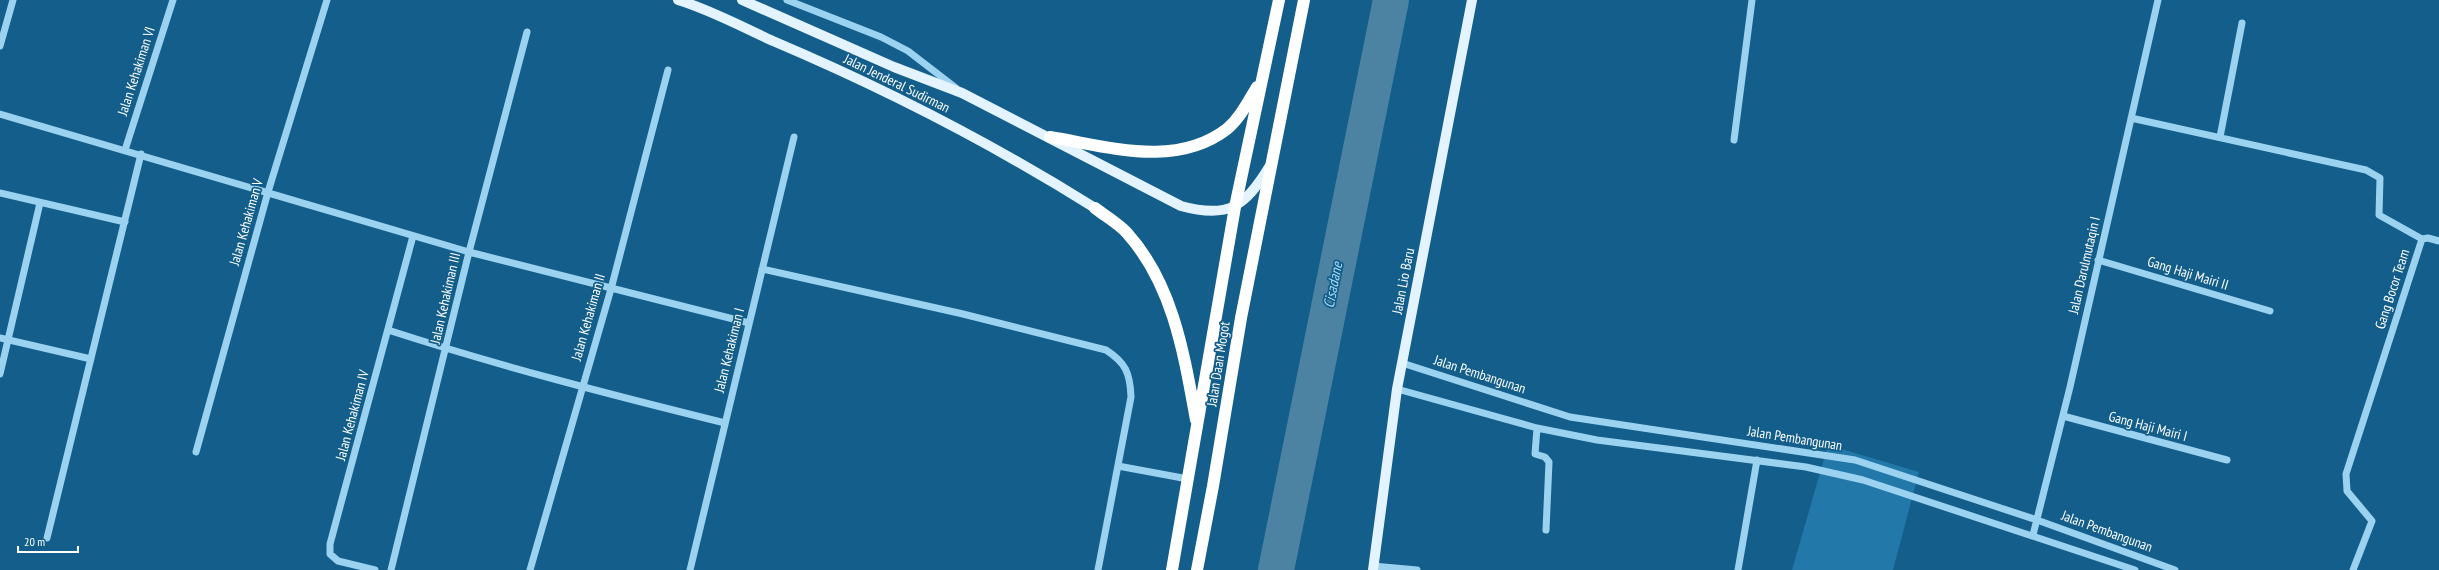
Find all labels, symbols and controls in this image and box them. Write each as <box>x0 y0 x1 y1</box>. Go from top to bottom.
street label: Jalan Kehakiman VI <box>113 24 159 119</box>
street label: Jalan Jenderal Sudirman <box>840 49 953 116</box>
street label: Jalan Kehakiman V <box>225 176 267 268</box>
street label: Jalan Darulmutaqin I <box>2064 215 2104 316</box>
street label: Jalan Lio Baru <box>1388 246 1418 317</box>
street label: Gang Bocor Team <box>2371 247 2413 331</box>
street label: Jalan Kehakiman III <box>426 251 464 346</box>
street label: Gang Haji Mairi II <box>2145 252 2231 294</box>
water label: Cisadane <box>1319 260 1346 310</box>
street label: Jalan Kehakiman II <box>567 271 609 364</box>
street label: Jalan Kehakiman I <box>710 306 748 395</box>
street label: Jalan Daan Mogot <box>1202 320 1234 409</box>
street label: Jalan Pembangunan <box>1431 350 1528 397</box>
street label: Jalan Kehakiman IV <box>331 367 373 463</box>
street label: Gang Haji Mairi I <box>2107 407 2189 445</box>
street label: Jalan Pembangunan <box>1745 421 1844 454</box>
street label: Jalan Pembangunan <box>2058 506 2155 556</box>
scale bar <box>18 528 78 554</box>
text: 20 m <box>24 534 45 549</box>

